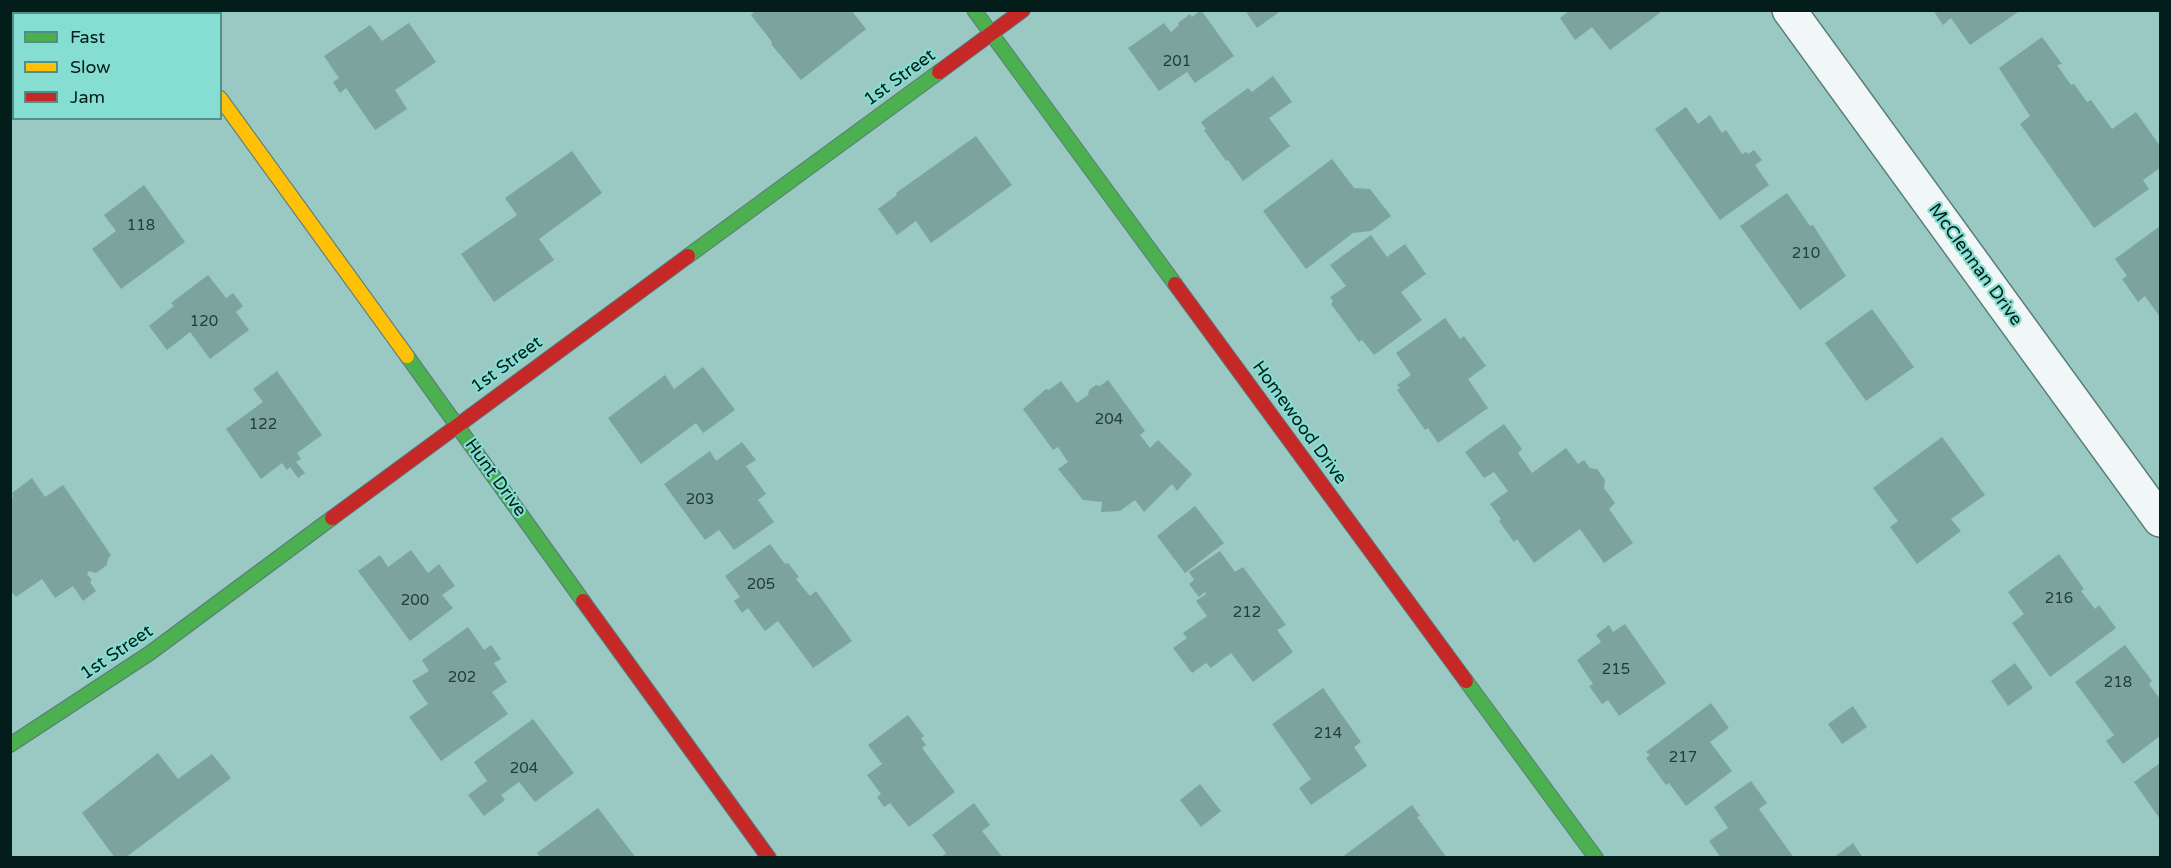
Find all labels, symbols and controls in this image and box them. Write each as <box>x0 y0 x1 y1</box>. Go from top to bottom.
legend <box>12 12 222 120</box>
text: Fast <box>70 26 105 48</box>
street label: 1st Street <box>860 45 940 111</box>
house number: 201 <box>1163 53 1191 71</box>
text: Slow <box>70 56 111 78</box>
text: Jam <box>70 86 105 108</box>
street label: McClennan Drive <box>1923 200 2027 330</box>
house number: 118 <box>127 217 155 235</box>
house number: 210 <box>1792 245 1820 263</box>
house number: 120 <box>190 313 218 331</box>
street label: 1st Street <box>467 332 547 398</box>
street label: Homewood Drive <box>1247 357 1351 489</box>
house number: 204 <box>1095 411 1123 429</box>
house number: 122 <box>249 416 277 434</box>
street label: Hunt Drive <box>460 435 530 521</box>
house number: 203 <box>686 491 714 509</box>
house number: 205 <box>747 576 775 594</box>
house number: 216 <box>2045 590 2073 608</box>
house number: 200 <box>401 592 429 610</box>
house number: 212 <box>1233 604 1261 622</box>
street label: 1st Street <box>77 621 157 685</box>
house number: 215 <box>1602 661 1630 679</box>
house number: 202 <box>448 669 476 687</box>
house number: 218 <box>2104 674 2132 692</box>
house number: 214 <box>1314 725 1342 743</box>
house number: 217 <box>1669 749 1697 767</box>
house number: 204 <box>510 760 538 778</box>

